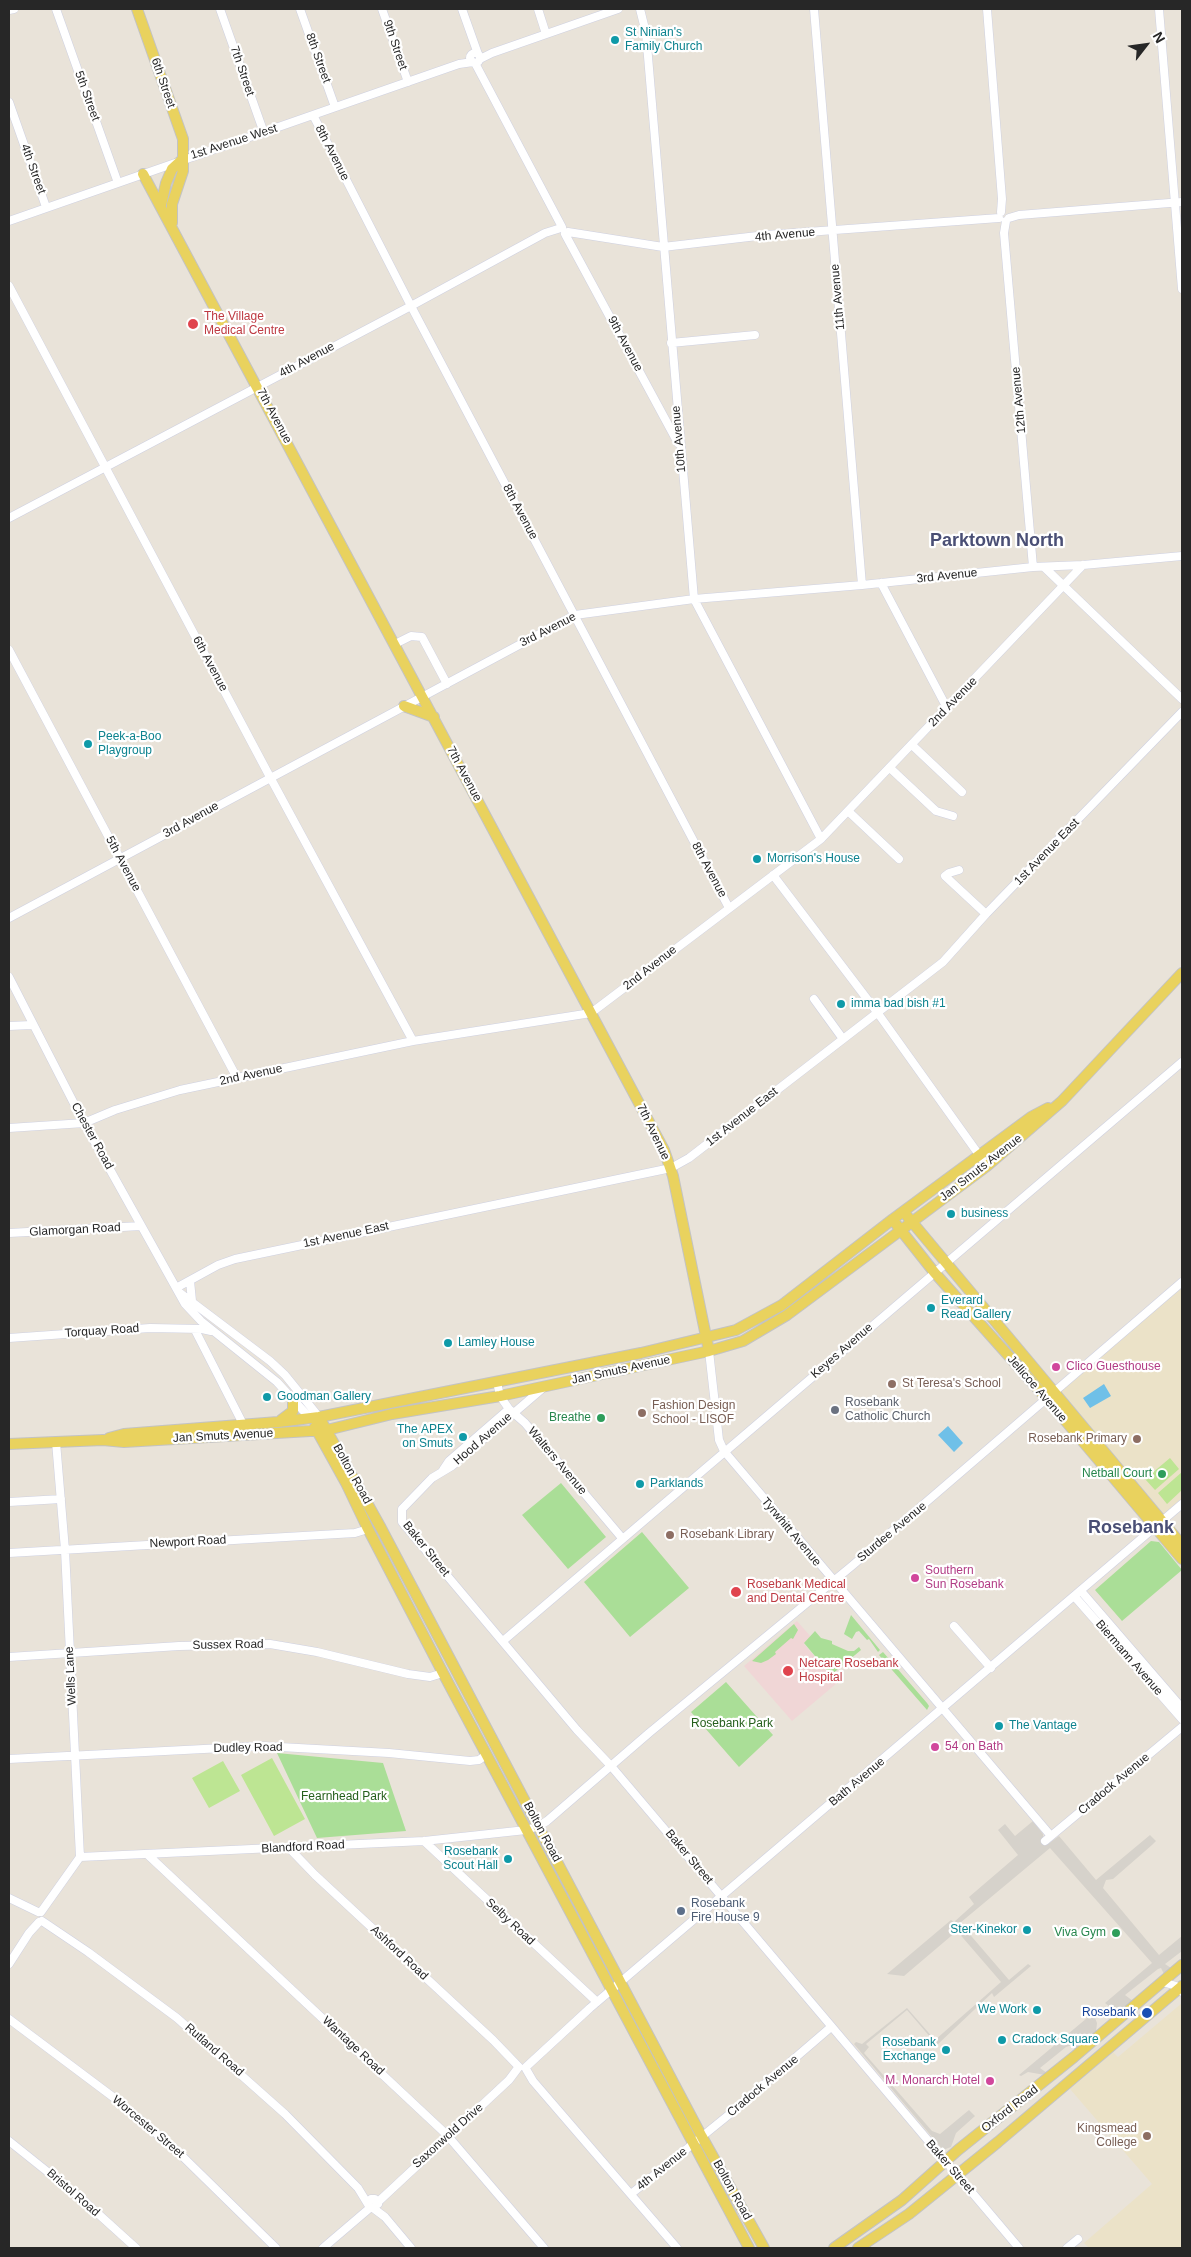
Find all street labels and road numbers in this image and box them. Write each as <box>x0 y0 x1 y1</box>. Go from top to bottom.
street label: 9th Street <box>380 18 410 72</box>
street label: 8th Street <box>302 31 334 85</box>
street label: 7th Street <box>227 44 257 98</box>
street label: 6th Street <box>148 56 178 110</box>
street label: 5th Street <box>71 69 103 123</box>
street label: 1st Avenue West <box>189 121 279 163</box>
street label: 8th Avenue <box>312 123 352 183</box>
street label: 4th Street <box>17 142 49 196</box>
street label: 4th Avenue <box>754 225 816 245</box>
street label: 11th Avenue <box>828 263 848 331</box>
street label: 9th Avenue <box>604 314 646 374</box>
street label: 4th Avenue <box>277 339 337 381</box>
street label: 12th Avenue <box>1009 366 1029 434</box>
street label: 7th Avenue <box>253 386 295 446</box>
street label: 10th Avenue <box>669 405 689 473</box>
street label: 8th Avenue <box>499 482 541 542</box>
street label: 3rd Avenue <box>916 566 978 586</box>
street label: 3rd Avenue <box>517 610 579 650</box>
street label: 6th Avenue <box>189 634 231 694</box>
street label: 2nd Avenue <box>926 674 980 730</box>
street label: 7th Avenue <box>443 744 485 804</box>
street label: 3rd Avenue <box>161 799 221 841</box>
street label: 1st Avenue East <box>1012 816 1082 888</box>
street label: 5th Avenue <box>102 834 144 894</box>
street label: 8th Avenue <box>688 840 730 900</box>
street label: 2nd Avenue <box>620 943 680 993</box>
street label: 2nd Avenue <box>218 1061 284 1089</box>
street label: 1st Avenue East <box>703 1084 781 1150</box>
street label: Chester Road <box>68 1100 116 1172</box>
street label: 7th Avenue <box>633 1102 673 1162</box>
street label: Jan Smuts Avenue <box>937 1131 1025 1205</box>
street label: 1st Avenue East <box>302 1219 390 1251</box>
street label: Glamorgan Road <box>29 1220 121 1240</box>
street label: Keyes Avenue <box>808 1320 876 1382</box>
street label: Torquay Road <box>64 1321 140 1341</box>
street label: Jan Smuts Avenue <box>570 1353 672 1387</box>
street label: Jellicoe Avenue <box>1004 1353 1070 1425</box>
street label: Hood Avenue <box>451 1410 515 1468</box>
street label: Walters Avenue <box>524 1424 590 1498</box>
street label: Jan Smuts Avenue <box>172 1426 274 1446</box>
street label: Bolton Road <box>330 1442 374 1506</box>
street label: Tyrwhitt Avenue <box>758 1495 824 1569</box>
street label: Sturdee Avenue <box>854 1499 930 1565</box>
street label: Baker Street <box>399 1519 453 1579</box>
street label: Newport Road <box>149 1533 227 1551</box>
street label: Biermann Avenue <box>1092 1617 1166 1699</box>
street label: Sussex Road <box>192 1637 264 1653</box>
street label: Wells Lane <box>62 1646 80 1706</box>
street label: Dudley Road <box>213 1740 283 1756</box>
street label: Cradock Avenue <box>1075 1750 1153 1818</box>
street label: Bath Avenue <box>826 1754 888 1810</box>
street label: Bolton Road <box>520 1799 564 1865</box>
street label: Baker Street <box>662 1827 716 1887</box>
street label: Blandford Road <box>261 1838 345 1856</box>
street label: Selby Road <box>482 1896 538 1948</box>
street label: Ashford Road <box>367 1923 431 1983</box>
street label: Wantage Road <box>319 2014 387 2078</box>
street label: Rutland Road <box>182 2020 246 2080</box>
street label: Cradock Avenue <box>724 2052 802 2120</box>
street label: Oxford Road <box>979 2082 1041 2136</box>
street label: Worcester Street <box>109 2093 187 2161</box>
street label: Saxonwold Drive <box>410 2101 486 2171</box>
street label: Baker Street <box>923 2137 977 2197</box>
street label: 4th Avenue <box>634 2144 690 2194</box>
street label: Bolton Road <box>710 2158 754 2222</box>
street label: Bristol Road <box>44 2166 102 2220</box>

